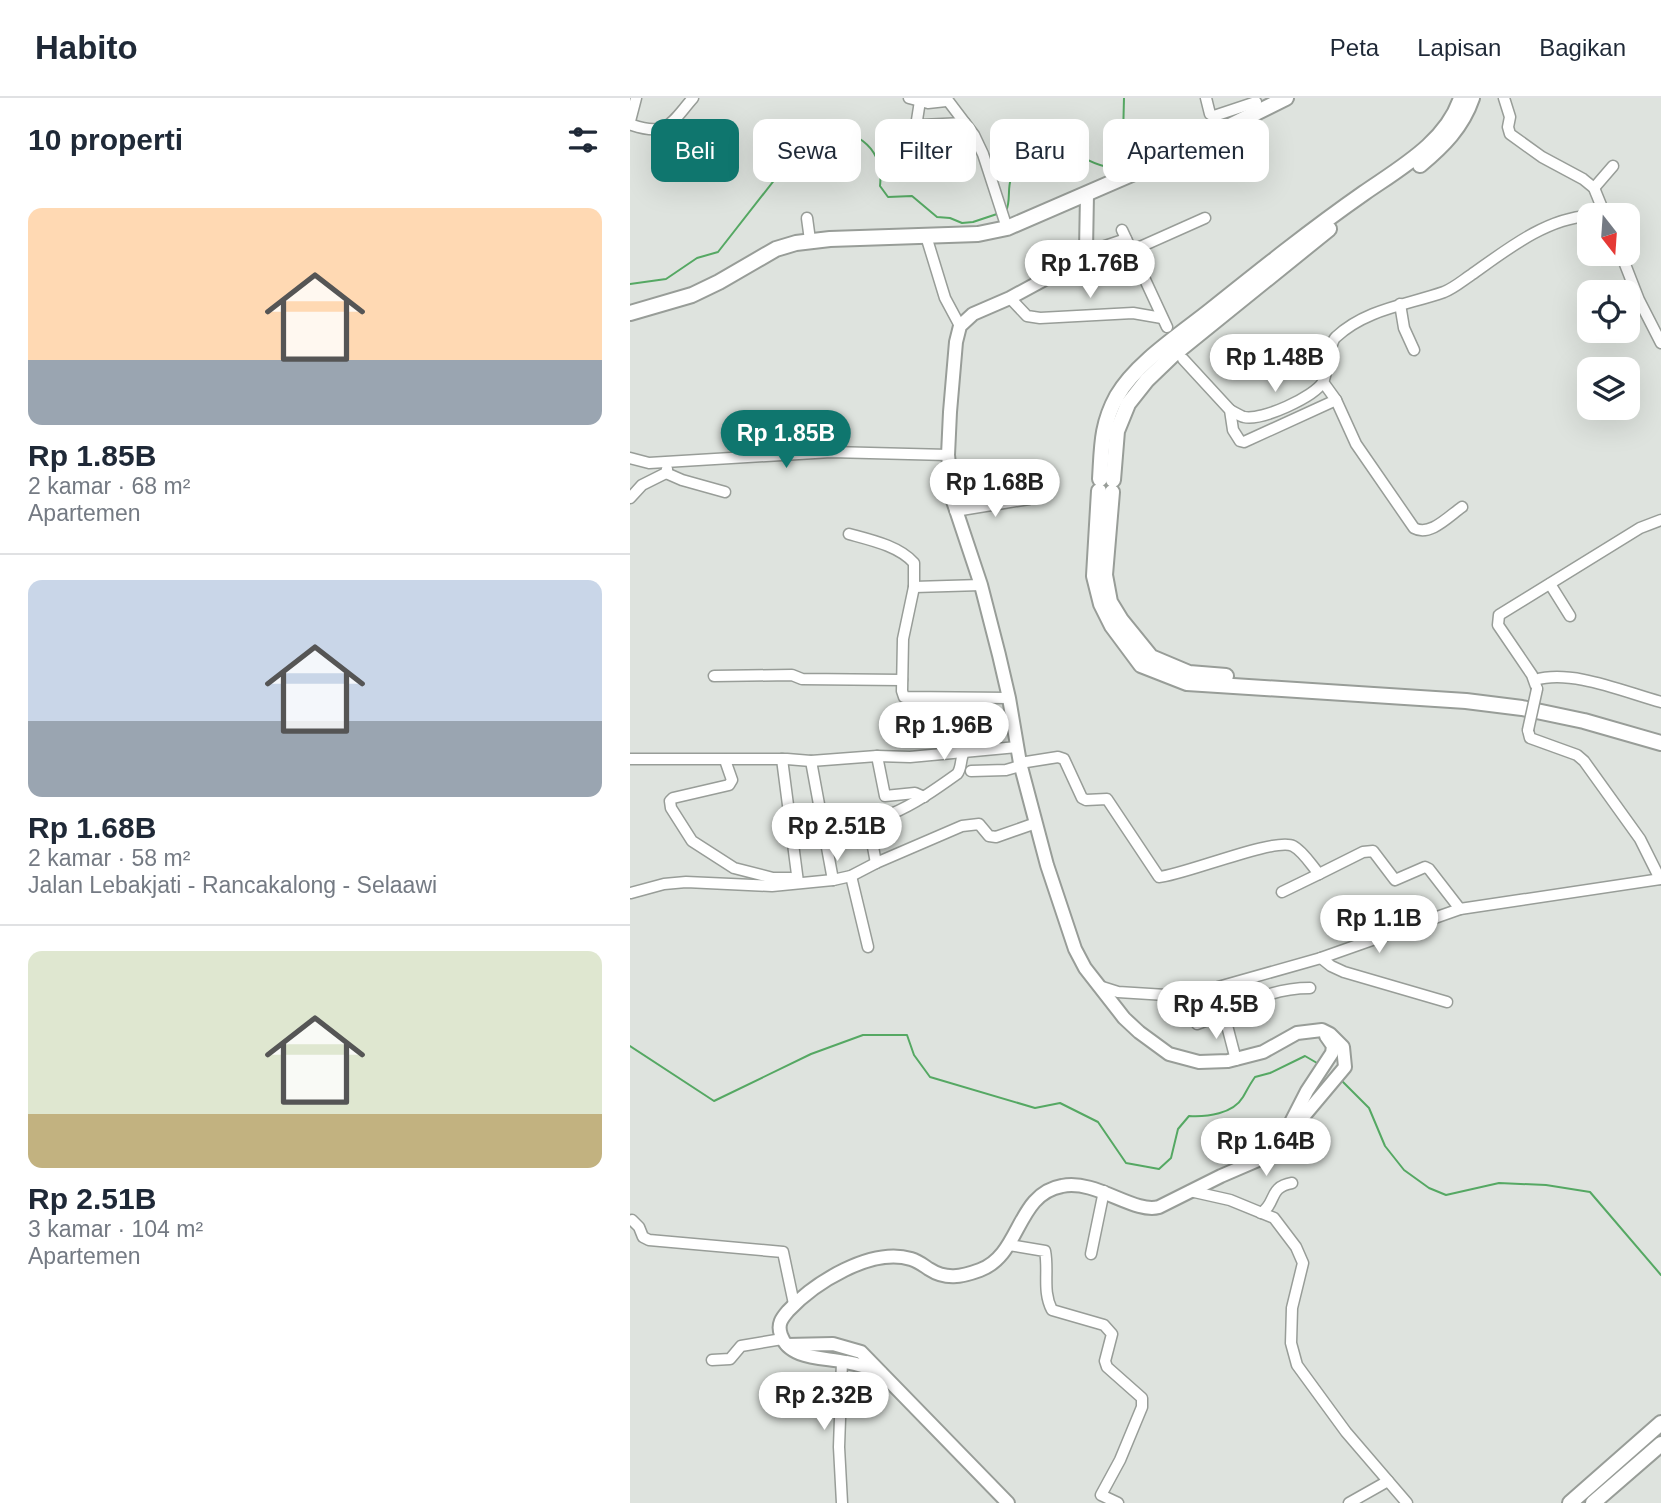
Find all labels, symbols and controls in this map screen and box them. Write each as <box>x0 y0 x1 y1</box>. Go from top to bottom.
text: Habito <box>35 29 138 66</box>
text: Peta <box>1330 34 1379 61</box>
text: Lapisan <box>1417 34 1501 61</box>
text: Bagikan <box>1539 34 1626 61</box>
chip: Beli <box>651 119 739 182</box>
chip: Sewa <box>753 119 861 182</box>
chip: Filter <box>875 119 976 182</box>
chip: Baru <box>990 119 1089 182</box>
chip: Apartemen <box>1103 119 1269 182</box>
icon: filters <box>564 121 602 159</box>
text: 10 properti <box>28 123 183 156</box>
north arrow <box>1577 203 1640 266</box>
map controls <box>1577 203 1640 420</box>
pin: Rp 1.76B <box>1018 240 1162 300</box>
text: Rp 1.76B <box>1041 250 1139 276</box>
icon: home <box>252 254 378 380</box>
button: locate <box>1577 280 1640 343</box>
pin: Rp 1.48B <box>1203 334 1347 394</box>
text: Rp 1.48B <box>1226 344 1324 370</box>
button: layers <box>1577 357 1640 420</box>
pin: Rp 1.85B <box>714 410 858 470</box>
text: Rp 1.85B <box>737 420 835 446</box>
text: Rp 1.85B <box>28 439 156 472</box>
pin: Rp 1.68B <box>923 460 1067 519</box>
text: Rp 1.68B <box>946 469 1044 495</box>
text: 2 kamar · 68 m² <box>28 473 190 499</box>
text: Apartemen <box>28 500 141 526</box>
icon: home <box>252 626 378 752</box>
pin: Rp 1.96B <box>872 702 1016 762</box>
text: Rp 1.96B <box>895 712 993 738</box>
pin: Rp 2.51B <box>765 804 909 863</box>
text: Rp 1.68B <box>28 811 156 844</box>
text: Rp 2.51B <box>788 813 886 839</box>
text: 2 kamar · 58 m² <box>28 845 190 871</box>
text: Jalan Lebakjati - Rancakalong - Selaawi <box>28 872 437 898</box>
pin: Rp 1.1B <box>1314 896 1444 955</box>
text: Rp 1.1B <box>1336 905 1422 931</box>
pin: Rp 4.5B <box>1151 982 1281 1041</box>
text: Rp 4.5B <box>1173 991 1259 1017</box>
icon: home <box>252 997 378 1123</box>
pin: Rp 1.64B <box>1194 1118 1338 1178</box>
text: Rp 1.64B <box>1217 1128 1315 1154</box>
text: Rp 2.51B <box>28 1182 156 1215</box>
text: 3 kamar · 104 m² <box>28 1216 203 1242</box>
text: Apartemen <box>28 1243 141 1269</box>
pin: Rp 2.32B <box>752 1372 896 1432</box>
text: Rp 2.32B <box>775 1382 873 1408</box>

